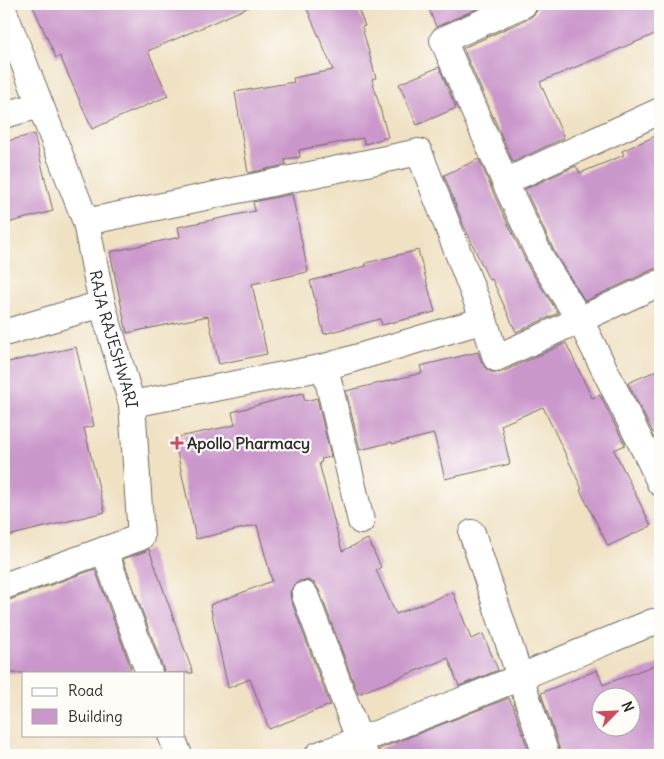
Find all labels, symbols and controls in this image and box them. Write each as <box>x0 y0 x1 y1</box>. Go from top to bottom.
street label: RAJA RAJESHWARI <box>86 268 142 409</box>
place label: Apollo Pharmacy <box>187 433 310 454</box>
marker: Apollo Pharmacy <box>171 437 183 449</box>
legend <box>22 672 185 736</box>
text: Road <box>68 681 103 700</box>
north arrow <box>592 686 642 736</box>
text: N <box>618 699 638 715</box>
text: Building <box>68 707 123 726</box>

